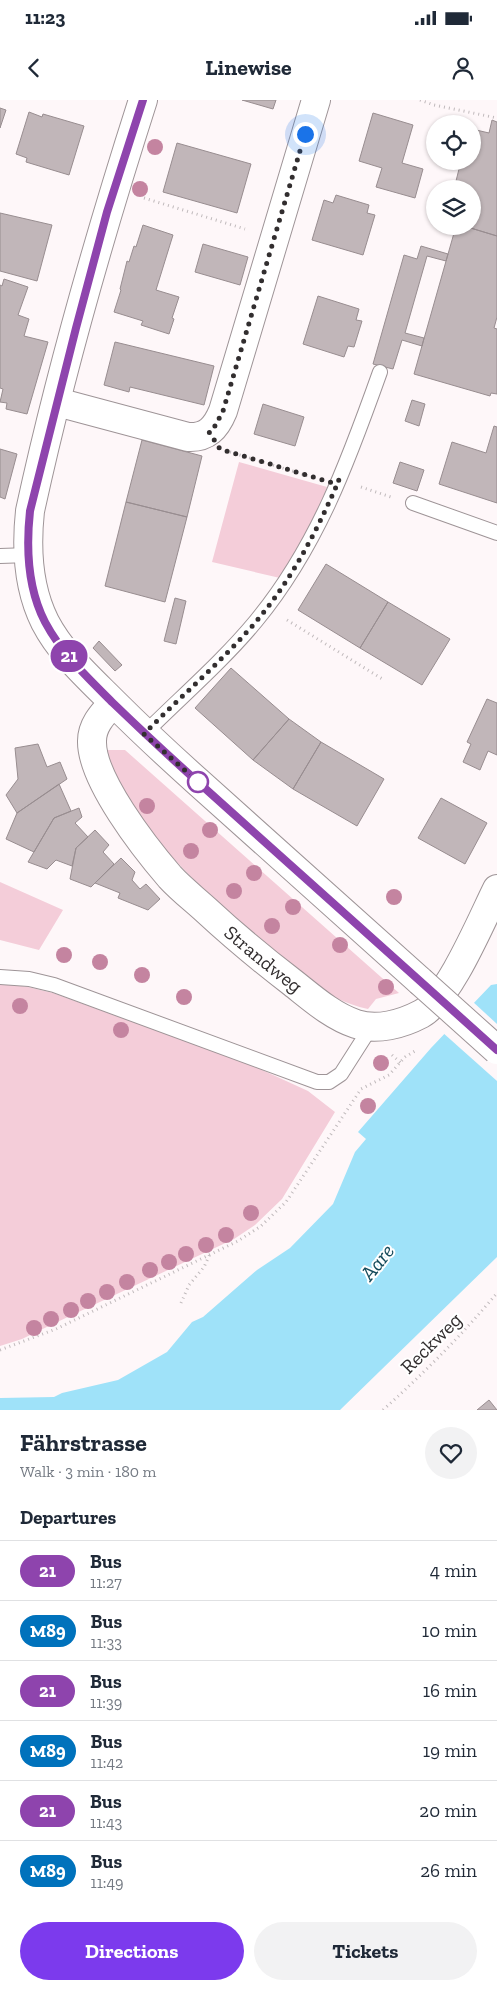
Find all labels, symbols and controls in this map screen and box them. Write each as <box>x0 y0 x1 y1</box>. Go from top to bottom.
text: 11:23 <box>25 6 65 29</box>
icon: back <box>20 54 48 82</box>
text: Linewise <box>205 54 292 81</box>
icon: person <box>449 54 477 82</box>
map controls <box>426 115 481 235</box>
button: locate <box>426 115 481 170</box>
your location <box>293 122 318 147</box>
button: layers <box>426 180 481 235</box>
line badge: 21 <box>46 640 92 672</box>
text: 21 <box>61 645 77 667</box>
unlabelled marker <box>187 771 209 793</box>
street label: Strandweg <box>219 920 307 998</box>
water label: Aare <box>354 1239 399 1286</box>
street label: Reckweg <box>395 1307 467 1379</box>
button: heart <box>425 1427 477 1479</box>
text: Fährstrasse <box>20 1428 147 1457</box>
text: Walk · 3 min · 180 m <box>20 1462 156 1481</box>
text: Departures <box>20 1506 116 1529</box>
text: Bus <box>90 1550 122 1573</box>
text: 4 min <box>430 1559 477 1582</box>
text: 21 <box>39 1560 56 1582</box>
text: 11:27 <box>90 1573 122 1592</box>
text: Bus <box>91 1610 122 1633</box>
text: 10 min <box>422 1619 477 1642</box>
text: M89 <box>30 1620 66 1642</box>
text: 11:33 <box>91 1633 122 1652</box>
text: Bus <box>90 1670 122 1693</box>
text: 16 min <box>423 1679 477 1702</box>
text: 21 <box>39 1680 56 1702</box>
text: 11:39 <box>90 1693 122 1712</box>
text: Bus <box>91 1730 122 1753</box>
text: 19 min <box>423 1739 477 1762</box>
text: M89 <box>30 1740 66 1762</box>
text: 11:42 <box>91 1753 123 1772</box>
text: Bus <box>90 1790 122 1813</box>
text: 20 min <box>419 1799 477 1822</box>
text: 21 <box>39 1800 56 1822</box>
text: 11:43 <box>90 1813 122 1832</box>
text: Bus <box>91 1850 122 1873</box>
text: 26 min <box>420 1859 477 1882</box>
text: M89 <box>30 1860 66 1882</box>
text: 11:49 <box>91 1873 124 1892</box>
button: Directions <box>20 1922 244 1980</box>
button: Tickets <box>254 1922 477 1980</box>

